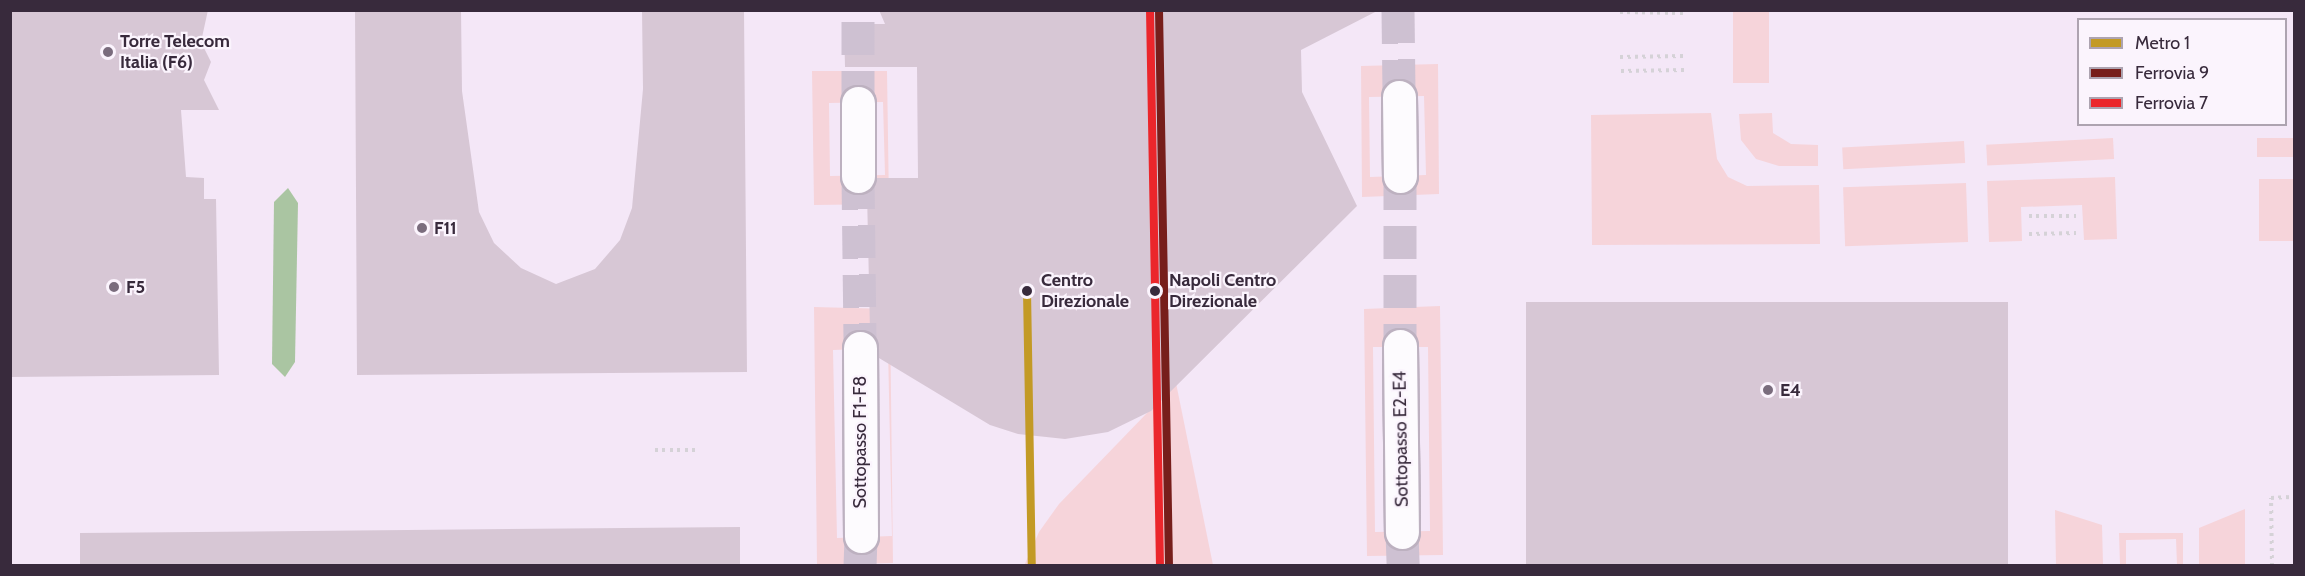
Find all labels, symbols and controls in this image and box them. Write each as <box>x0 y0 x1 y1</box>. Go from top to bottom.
legend <box>2077 18 2287 126</box>
place label: Torre Telecom Italia (F6) <box>120 31 230 74</box>
text: Metro 1 <box>2135 32 2190 54</box>
marker: Torre Telecom Italia (F6) <box>101 45 115 59</box>
text: Ferrovia 9 <box>2135 62 2209 84</box>
text: Ferrovia 7 <box>2135 92 2208 114</box>
place label: F11 <box>434 217 457 239</box>
marker: F11 <box>415 221 429 235</box>
place label: Centro Direzionale <box>1041 270 1129 312</box>
place label: Napoli Centro Direzionale <box>1169 270 1276 312</box>
place label: F5 <box>126 276 145 298</box>
marker: F5 <box>107 280 121 294</box>
marker: Centro Direzionale <box>1018 282 1036 300</box>
marker: Napoli Centro Direzionale <box>1146 282 1164 300</box>
street label: Sottopasso E2-E4 <box>1389 371 1413 507</box>
street label: Sottopasso F1-F8 <box>849 375 871 509</box>
place label: E4 <box>1780 379 1801 401</box>
marker: E4 <box>1761 383 1775 397</box>

